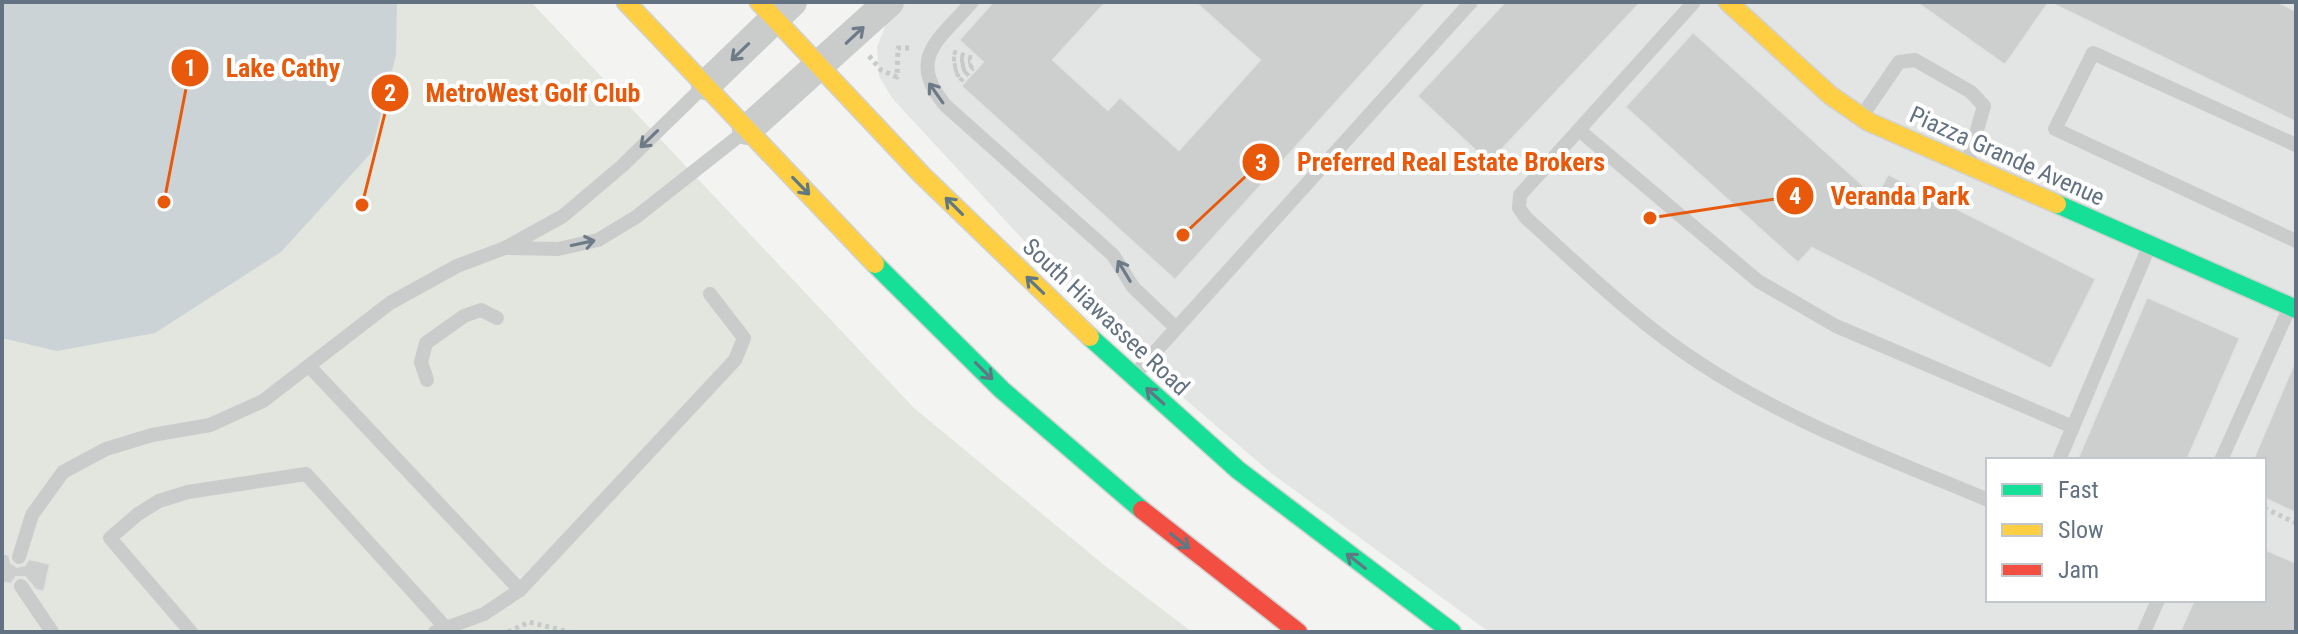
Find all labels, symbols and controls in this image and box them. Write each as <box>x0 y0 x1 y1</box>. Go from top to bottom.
one-way arrow <box>844 26 864 44</box>
one-way arrow <box>730 42 750 61</box>
callout: Lake Cathy <box>170 43 356 93</box>
text: Lake Cathy <box>226 53 341 83</box>
text: 1 <box>184 54 196 82</box>
callout: MetroWest Golf Club <box>370 68 656 118</box>
text: MetroWest Golf Club <box>426 78 641 108</box>
text: 2 <box>384 79 396 107</box>
one-way arrow <box>928 82 944 104</box>
street label: Piazza Grande Avenue <box>1905 100 2109 212</box>
one-way arrow <box>640 130 660 148</box>
callout: Preferred Real Estate Brokers <box>1241 137 1621 187</box>
text: Preferred Real Estate Brokers <box>1297 147 1605 177</box>
text: 3 <box>1255 149 1267 177</box>
callout: Veranda Park <box>1775 171 1986 221</box>
one-way arrow <box>791 176 810 195</box>
text: Veranda Park <box>1830 181 1970 211</box>
text: 4 <box>1789 182 1801 210</box>
one-way arrow <box>944 196 964 215</box>
street label: South Hiawassee Road <box>1017 233 1195 401</box>
one-way arrow <box>569 235 595 250</box>
one-way arrow <box>1116 260 1132 283</box>
one-way arrow <box>1026 276 1045 295</box>
one-way arrow <box>974 361 993 380</box>
one-way arrow <box>1145 387 1166 406</box>
legend <box>1986 458 2266 602</box>
text: Fast <box>2058 476 2099 504</box>
text: Slow <box>2058 516 2104 544</box>
one-way arrow <box>1169 533 1190 550</box>
one-way arrow <box>1346 552 1367 569</box>
text: Jam <box>2058 556 2099 584</box>

